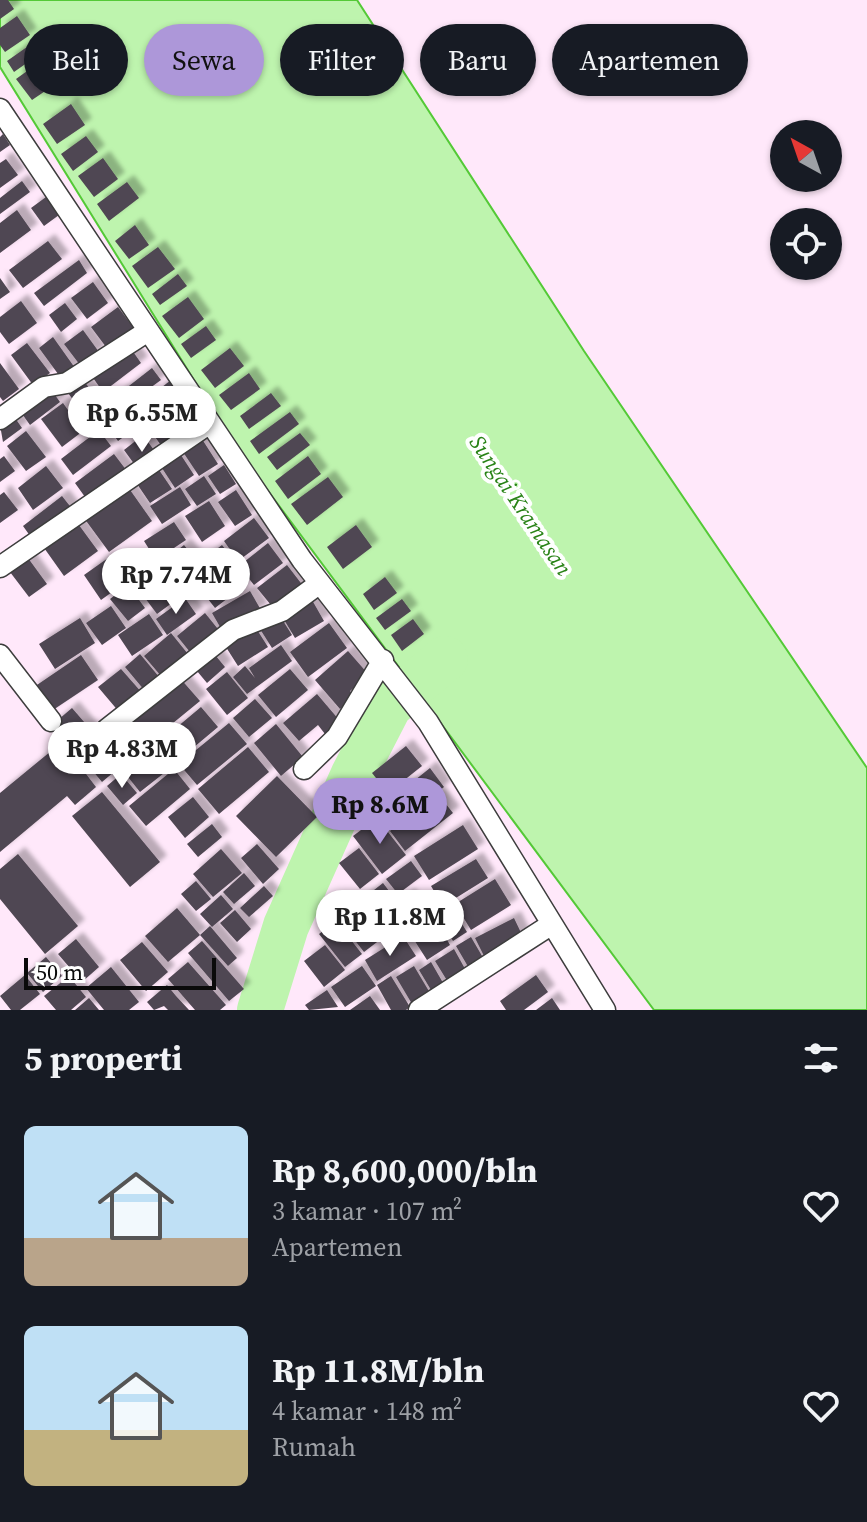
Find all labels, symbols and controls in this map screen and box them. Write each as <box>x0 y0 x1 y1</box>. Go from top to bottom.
chip: Beli <box>24 24 128 96</box>
chip: Sewa <box>144 24 264 96</box>
chip: Filter <box>280 24 404 96</box>
chip: Baru <box>420 24 536 96</box>
chip: Apartemen <box>552 24 748 96</box>
north arrow <box>770 120 842 192</box>
map controls <box>770 120 842 280</box>
button: locate <box>770 208 842 280</box>
pin: Rp 6.55M <box>59 386 225 454</box>
text: Rp 6.55M <box>86 394 198 430</box>
water label: Sungai Kramasan <box>463 429 579 582</box>
pin: Rp 7.74M <box>93 548 259 616</box>
text: Rp 7.74M <box>120 556 232 592</box>
pin: Rp 4.83M <box>39 722 205 790</box>
text: Rp 4.83M <box>66 730 178 766</box>
pin: Rp 8.6M <box>306 778 454 846</box>
text: Rp 8.6M <box>331 786 429 822</box>
pin: Rp 11.8M <box>307 890 473 958</box>
text: Rp 11.8M <box>334 898 446 934</box>
scale bar <box>24 954 216 990</box>
text: 50 m <box>36 957 83 987</box>
text: 5 properti <box>24 1035 182 1081</box>
icon: filters <box>799 1036 843 1080</box>
text: Rp 8,600,000/bln <box>272 1147 538 1193</box>
icon: home <box>88 1158 184 1254</box>
icon: heart <box>799 1184 843 1228</box>
text: 3 kamar · 107 m² <box>272 1193 462 1229</box>
text: Apartemen <box>272 1229 402 1265</box>
text: Rp 11.8M/bln <box>272 1347 484 1393</box>
icon: home <box>88 1358 184 1454</box>
icon: heart <box>799 1384 843 1428</box>
text: 4 kamar · 148 m² <box>272 1393 462 1429</box>
text: Rumah <box>272 1429 356 1465</box>

